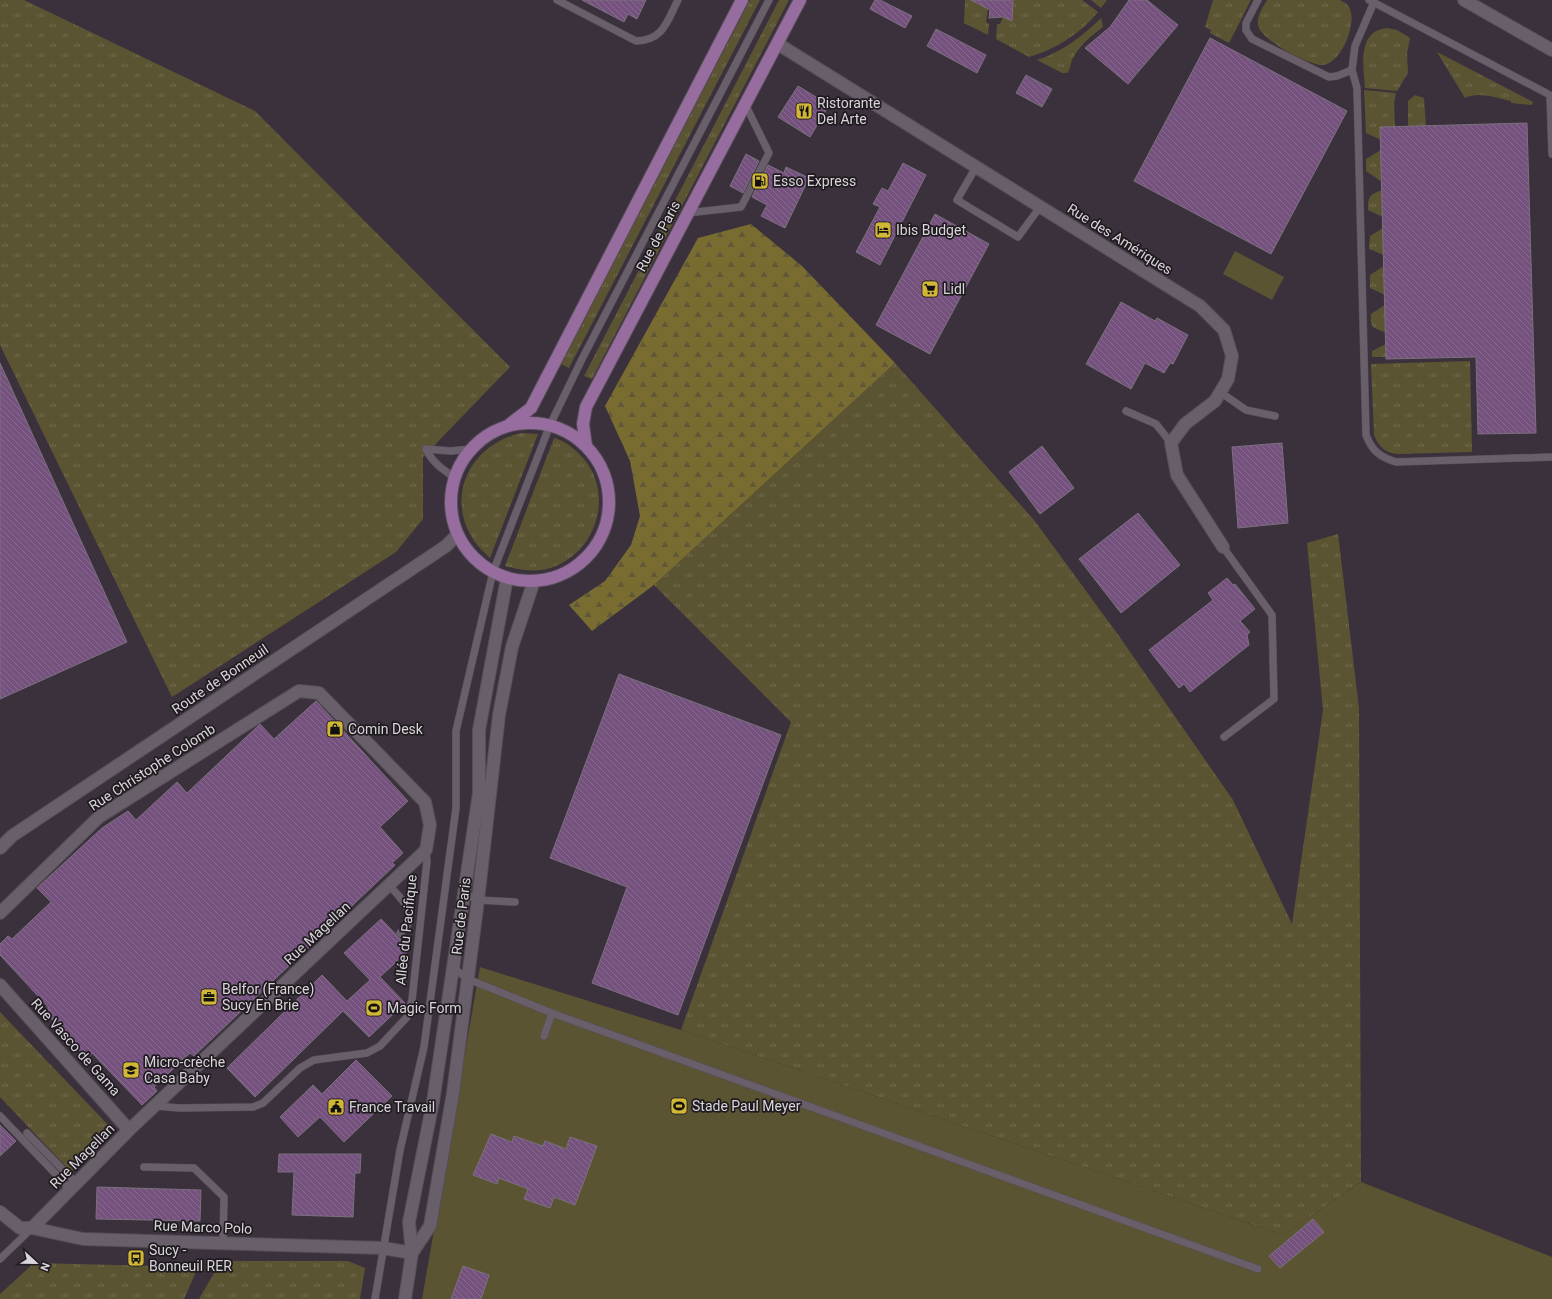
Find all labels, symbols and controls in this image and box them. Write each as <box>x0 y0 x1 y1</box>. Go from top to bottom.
place label: Ristorante Del Arte <box>817 95 881 127</box>
restaurant icon: Ristorante Del Arte <box>794 101 814 121</box>
fuel station icon: Esso Express <box>750 171 770 191</box>
place label: Esso Express <box>773 173 856 189</box>
street label: Rue de Paris <box>633 198 683 274</box>
street label: Rue des Amériques <box>1065 200 1175 278</box>
hotel icon: Ibis Budget <box>873 220 893 240</box>
place label: Ibis Budget <box>896 222 966 238</box>
supermarket icon: Lidl <box>920 279 940 299</box>
place label: Lidl <box>943 281 965 297</box>
street label: Route de Bonneuil <box>169 641 271 717</box>
shop icon: Comin Desk <box>325 719 345 739</box>
street label: Rue Christophe Colomb <box>86 720 218 814</box>
place label: Comin Desk <box>348 721 424 737</box>
street label: Allée du Pacifique <box>392 874 420 986</box>
street label: Rue de Paris <box>448 876 474 956</box>
street label: Rue Magellan <box>281 898 353 968</box>
place label: Belfor (France) Sucy En Brie <box>222 981 314 1013</box>
office icon: Belfor (France) Sucy En Brie <box>199 987 219 1007</box>
street label: Rue Vasco de Gama <box>28 995 124 1099</box>
sports icon: Magic Form <box>364 998 384 1018</box>
place label: Magic Form <box>387 1000 462 1016</box>
place label: Micro-crèche Casa Baby <box>144 1054 225 1086</box>
school or university icon: Micro-crèche Casa Baby <box>121 1060 141 1080</box>
sports icon: Stade Paul Meyer <box>669 1096 689 1116</box>
public building icon: France Travail <box>326 1097 346 1117</box>
place label: Stade Paul Meyer <box>692 1098 801 1114</box>
place label: France Travail <box>349 1099 435 1115</box>
street label: Rue Magellan <box>46 1120 118 1192</box>
street label: Rue Marco Polo <box>153 1217 253 1237</box>
place label: Sucy - Bonneuil RER <box>149 1242 232 1274</box>
north arrow <box>16 1243 56 1283</box>
bus stop icon: Sucy - Bonneuil RER <box>126 1248 146 1268</box>
text: N <box>37 1261 52 1273</box>

